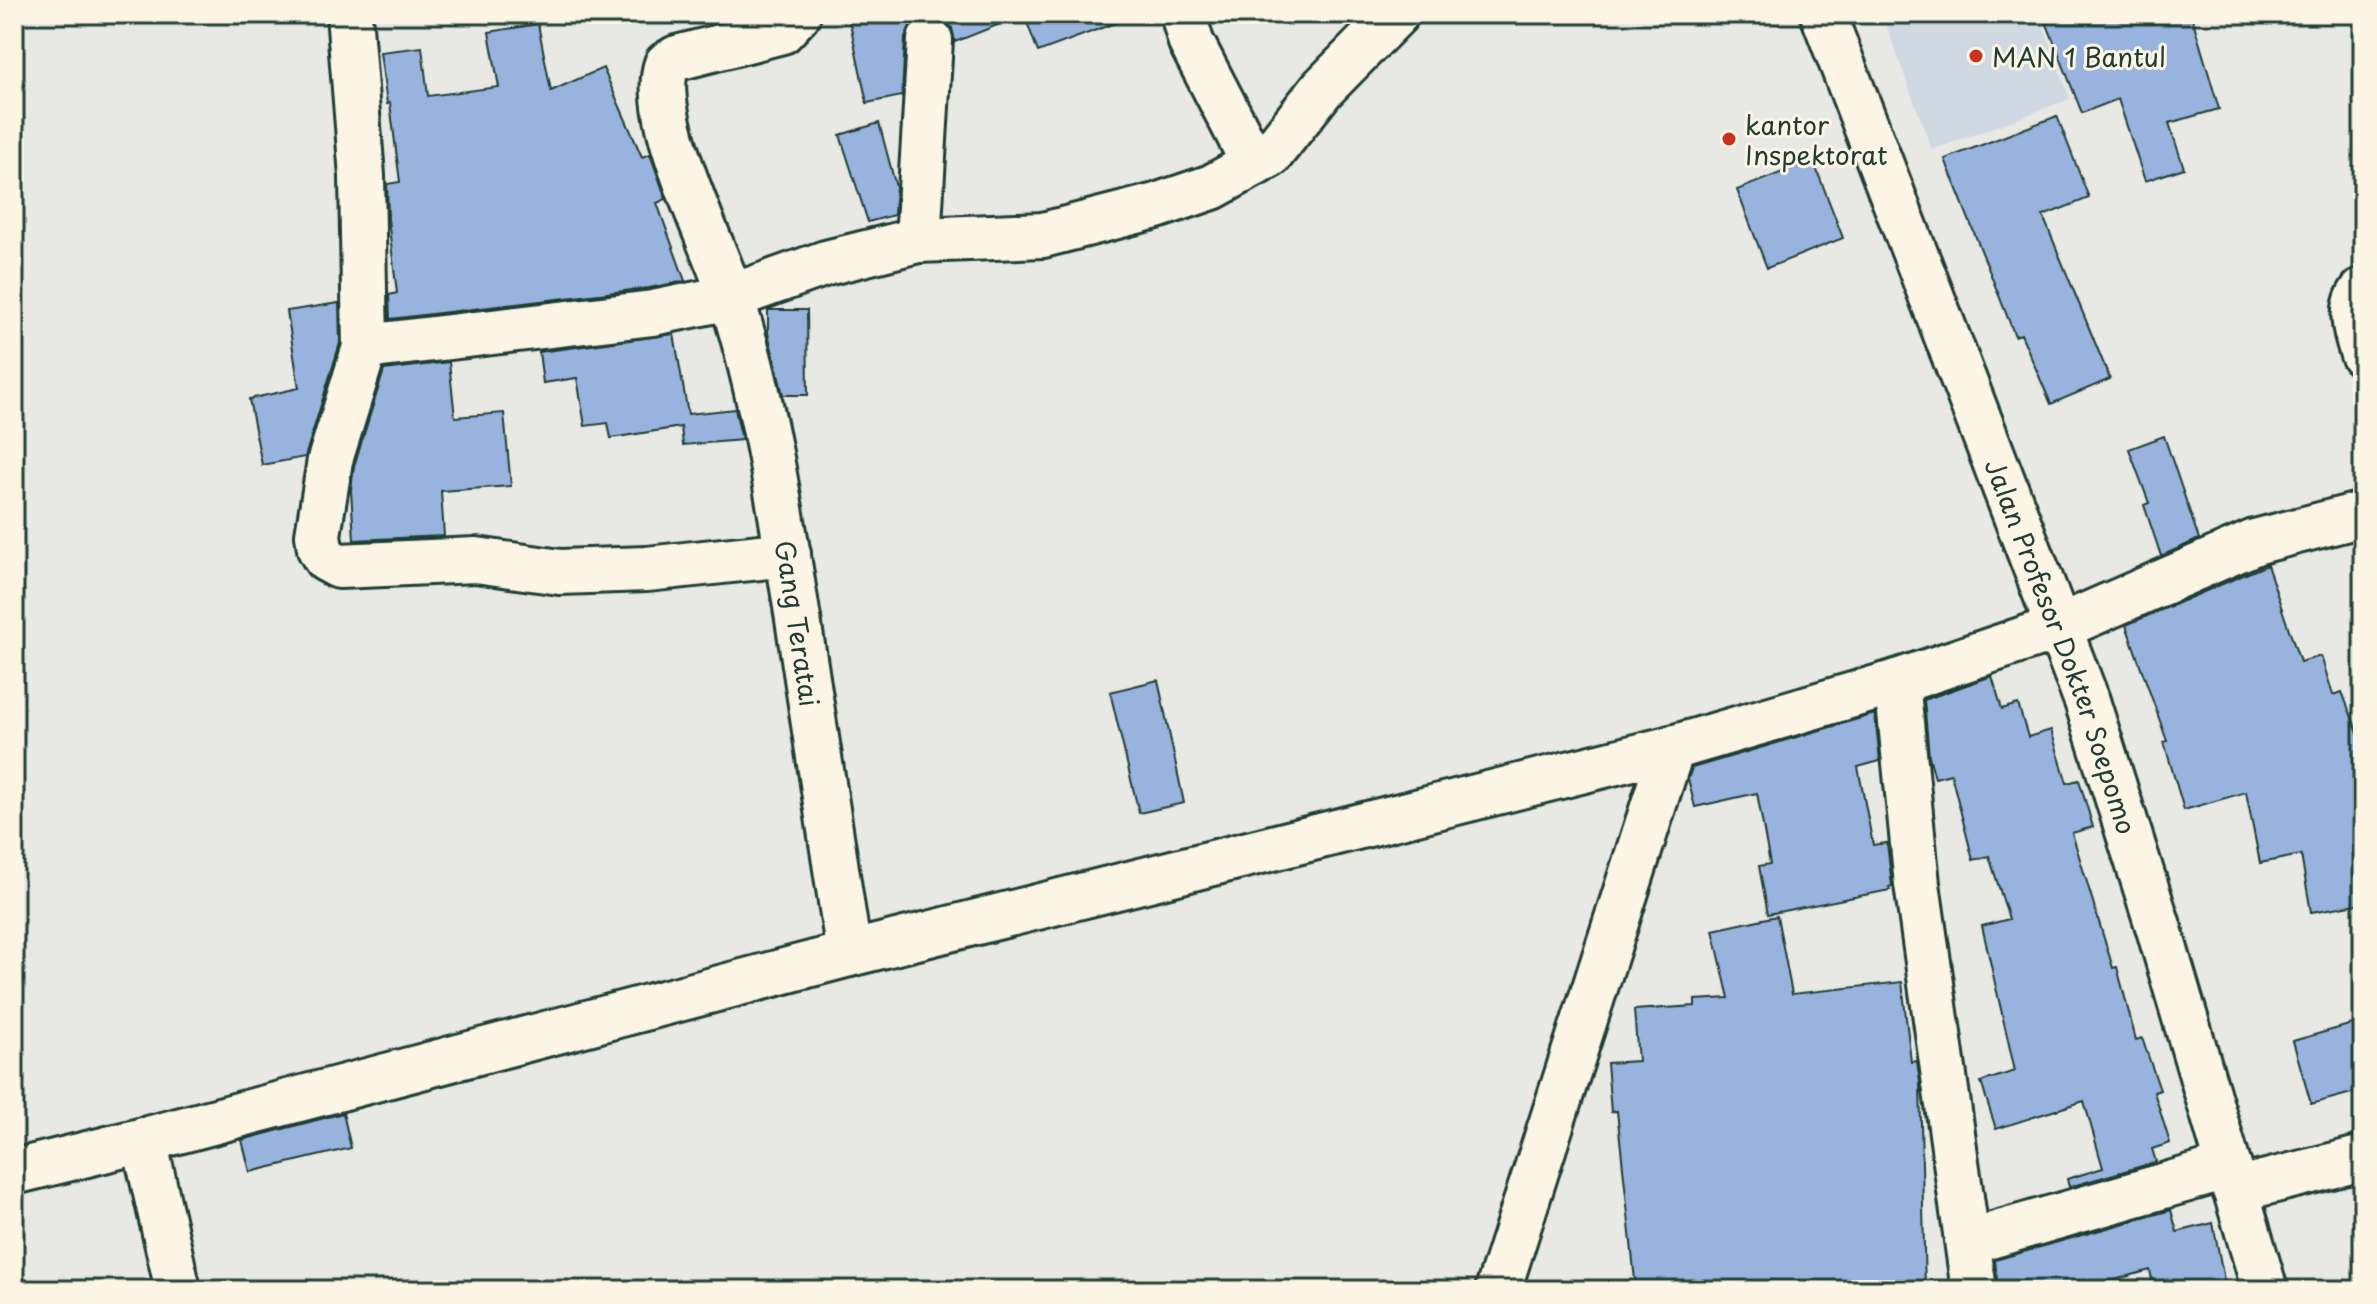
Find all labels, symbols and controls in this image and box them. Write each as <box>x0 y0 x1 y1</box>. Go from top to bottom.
place label: MAN 1 Bantul <box>1992 37 2166 76</box>
marker: MAN 1 Bantul <box>1967 47 1985 65</box>
place label: kantor Inspektorat <box>1745 105 1888 174</box>
marker: kantor Inspektorat <box>1720 130 1738 148</box>
street label: Jalan Profesor Dokter Soepomo <box>1976 453 2147 839</box>
street label: Gang Teratai <box>766 537 831 709</box>

